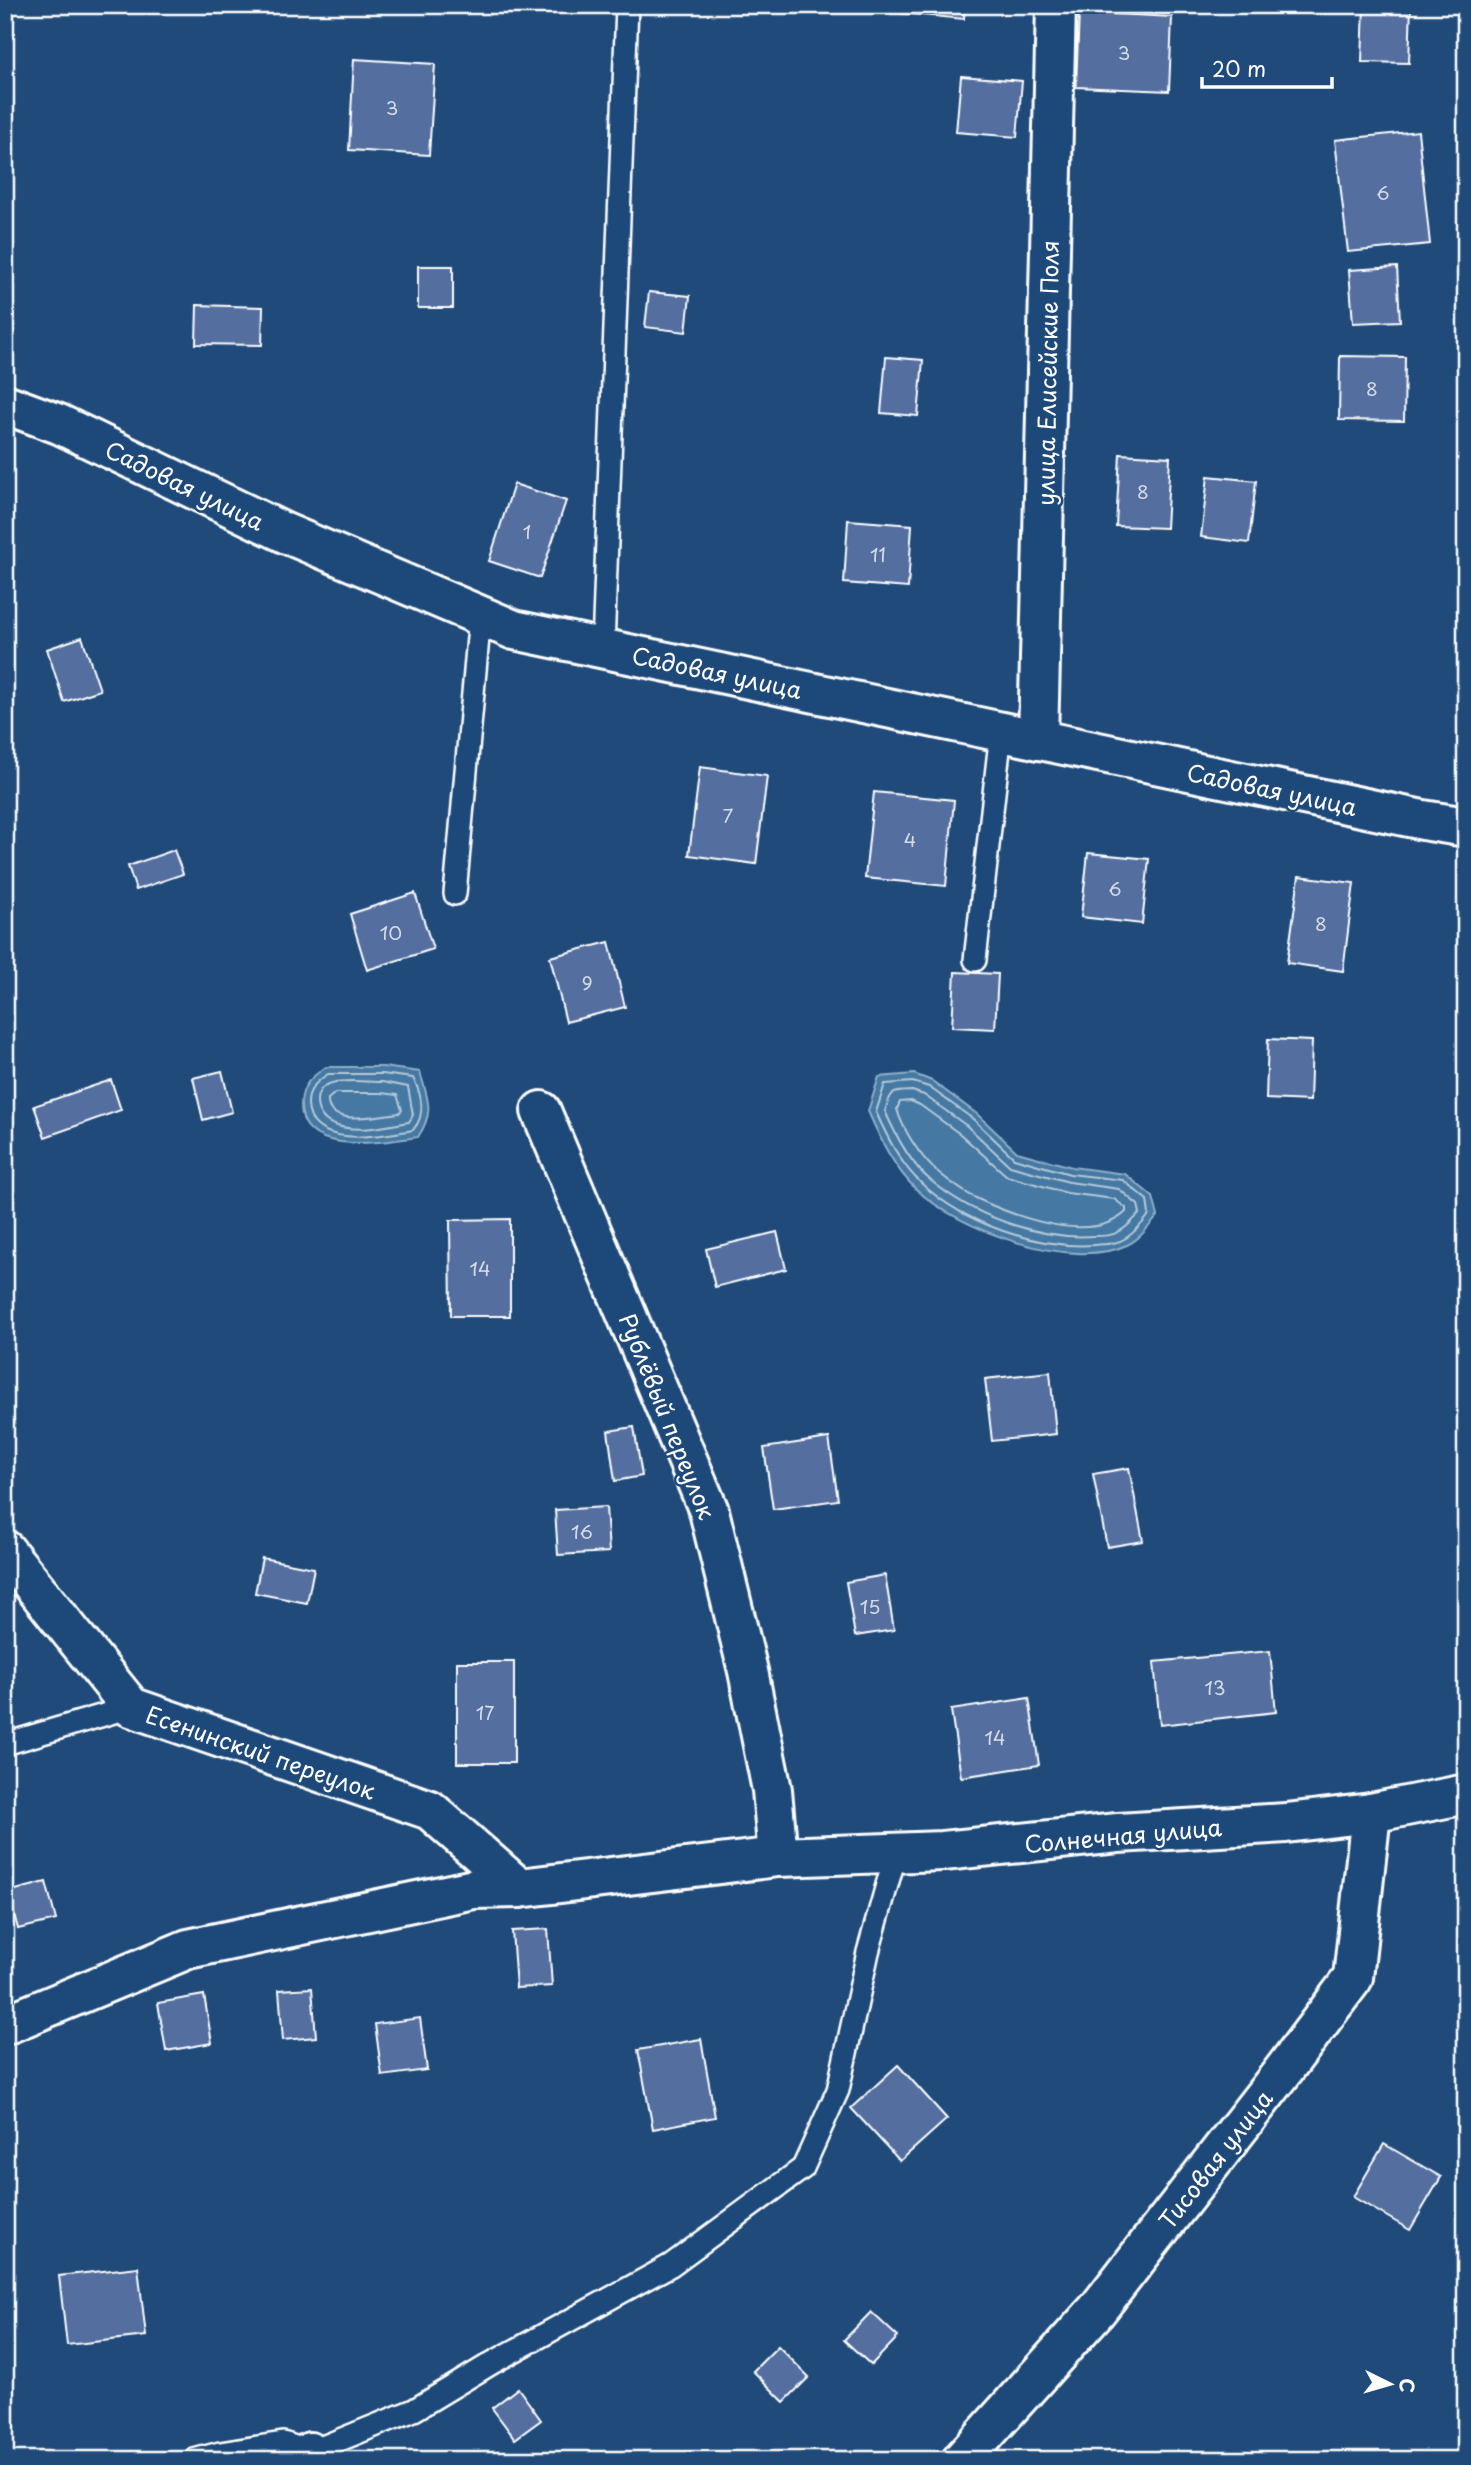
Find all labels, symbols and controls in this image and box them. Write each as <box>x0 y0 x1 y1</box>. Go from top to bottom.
house number: 3 <box>1118 38 1130 66</box>
scale bar <box>1202 46 1331 90</box>
text: 20 m <box>1212 52 1266 84</box>
house number: 3 <box>386 93 398 121</box>
house number: 6 <box>1376 178 1390 206</box>
street label: улица Елисейские Поля <box>1027 240 1067 506</box>
house number: 8 <box>1366 374 1378 402</box>
street label: Садовая улица <box>100 431 271 539</box>
house number: 8 <box>1137 477 1149 505</box>
house number: 1 <box>523 517 531 545</box>
house number: 11 <box>870 540 886 568</box>
street label: Садовая улица <box>629 637 806 707</box>
street label: Садовая улица <box>1184 754 1361 824</box>
house number: 7 <box>723 801 734 829</box>
house number: 4 <box>904 825 916 853</box>
house number: 6 <box>1108 874 1122 902</box>
house number: 8 <box>1315 909 1327 937</box>
house number: 10 <box>380 918 402 946</box>
house number: 9 <box>581 968 593 996</box>
house number: 14 <box>469 1254 491 1282</box>
street label: Рублёвый переулок <box>611 1308 725 1524</box>
house number: 16 <box>571 1517 593 1545</box>
house number: 15 <box>860 1592 880 1620</box>
house number: 13 <box>1204 1673 1226 1701</box>
street label: Есенинский переулок <box>141 1696 381 1808</box>
house number: 17 <box>476 1698 494 1726</box>
house number: 14 <box>984 1723 1006 1751</box>
street label: Солнечная улица <box>1023 1809 1224 1861</box>
street label: Тисовая улица <box>1150 2082 1281 2236</box>
north arrow <box>1356 2350 1426 2420</box>
text: С <box>1393 2377 1423 2394</box>

